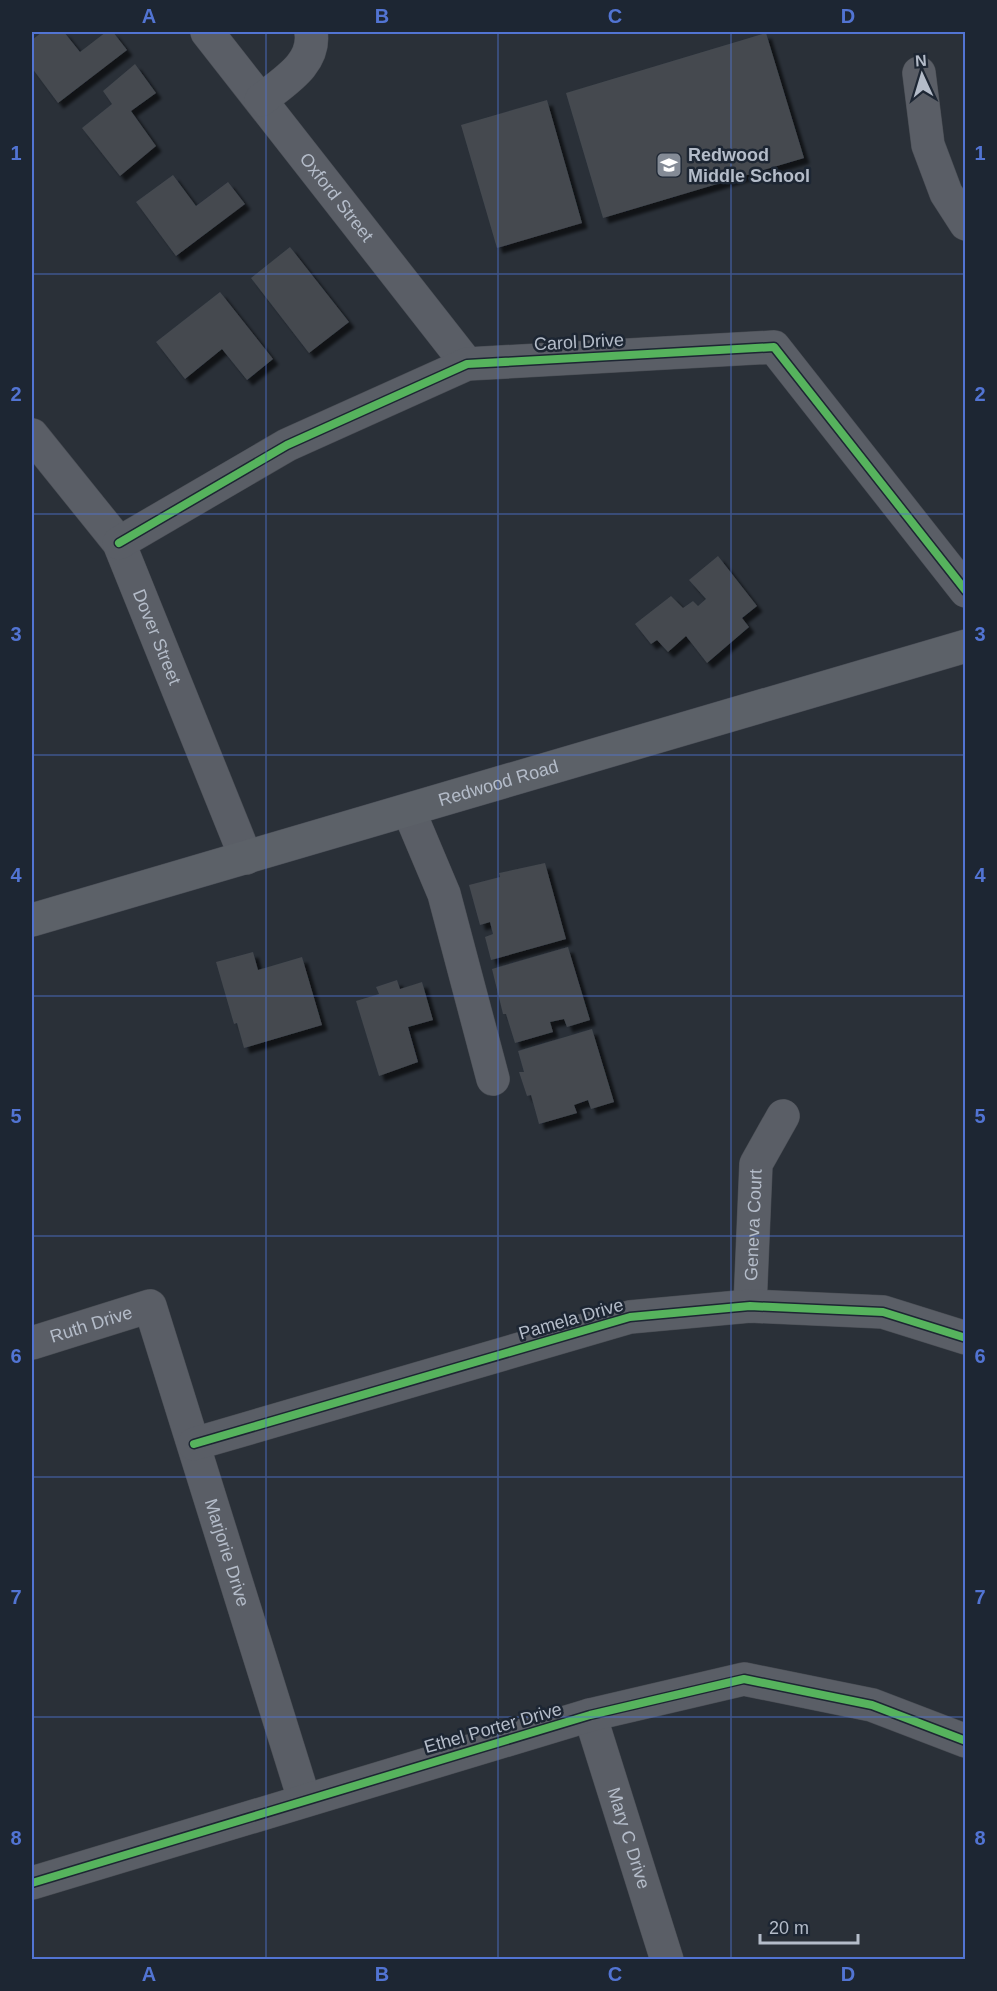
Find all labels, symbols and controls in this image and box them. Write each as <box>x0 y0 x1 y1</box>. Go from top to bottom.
text: A <box>142 5 156 27</box>
text: B <box>375 5 389 27</box>
text: C <box>608 5 622 27</box>
text: D <box>841 5 855 27</box>
north arrow <box>892 45 952 105</box>
text: N <box>915 52 927 69</box>
text: 1 <box>10 142 22 164</box>
text: 1 <box>974 142 986 164</box>
place label: Redwood Middle School <box>688 145 810 186</box>
street label: Oxford Street <box>296 149 377 246</box>
school or university icon: Redwood Middle School <box>654 150 684 180</box>
street label: Carol Drive <box>534 330 624 354</box>
text: 2 <box>10 383 22 405</box>
text: 2 <box>974 383 986 405</box>
street label: Dover Street <box>129 586 185 688</box>
text: 3 <box>10 623 22 645</box>
text: 3 <box>974 623 986 645</box>
street label: Redwood Road <box>436 756 561 810</box>
text: 4 <box>10 864 22 886</box>
text: 4 <box>974 864 986 886</box>
text: 5 <box>10 1105 22 1127</box>
text: 5 <box>974 1105 986 1127</box>
street label: Geneva Court <box>741 1169 766 1282</box>
street label: Pamela Drive <box>516 1294 626 1344</box>
street label: Ruth Drive <box>48 1302 135 1347</box>
text: 6 <box>10 1345 22 1367</box>
text: 6 <box>974 1345 986 1367</box>
street label: Marjorie Drive <box>201 1496 253 1609</box>
text: 7 <box>10 1586 22 1608</box>
text: 7 <box>974 1586 986 1608</box>
street label: Ethel Porter Drive <box>422 1699 564 1757</box>
street label: Mary C Drive <box>603 1785 654 1891</box>
text: 8 <box>10 1827 22 1849</box>
text: 8 <box>974 1827 986 1849</box>
scale bar <box>760 1907 858 1945</box>
text: 20 m <box>769 1918 809 1938</box>
text: A <box>142 1963 156 1985</box>
text: B <box>375 1963 389 1985</box>
text: C <box>608 1963 622 1985</box>
text: D <box>841 1963 855 1985</box>

